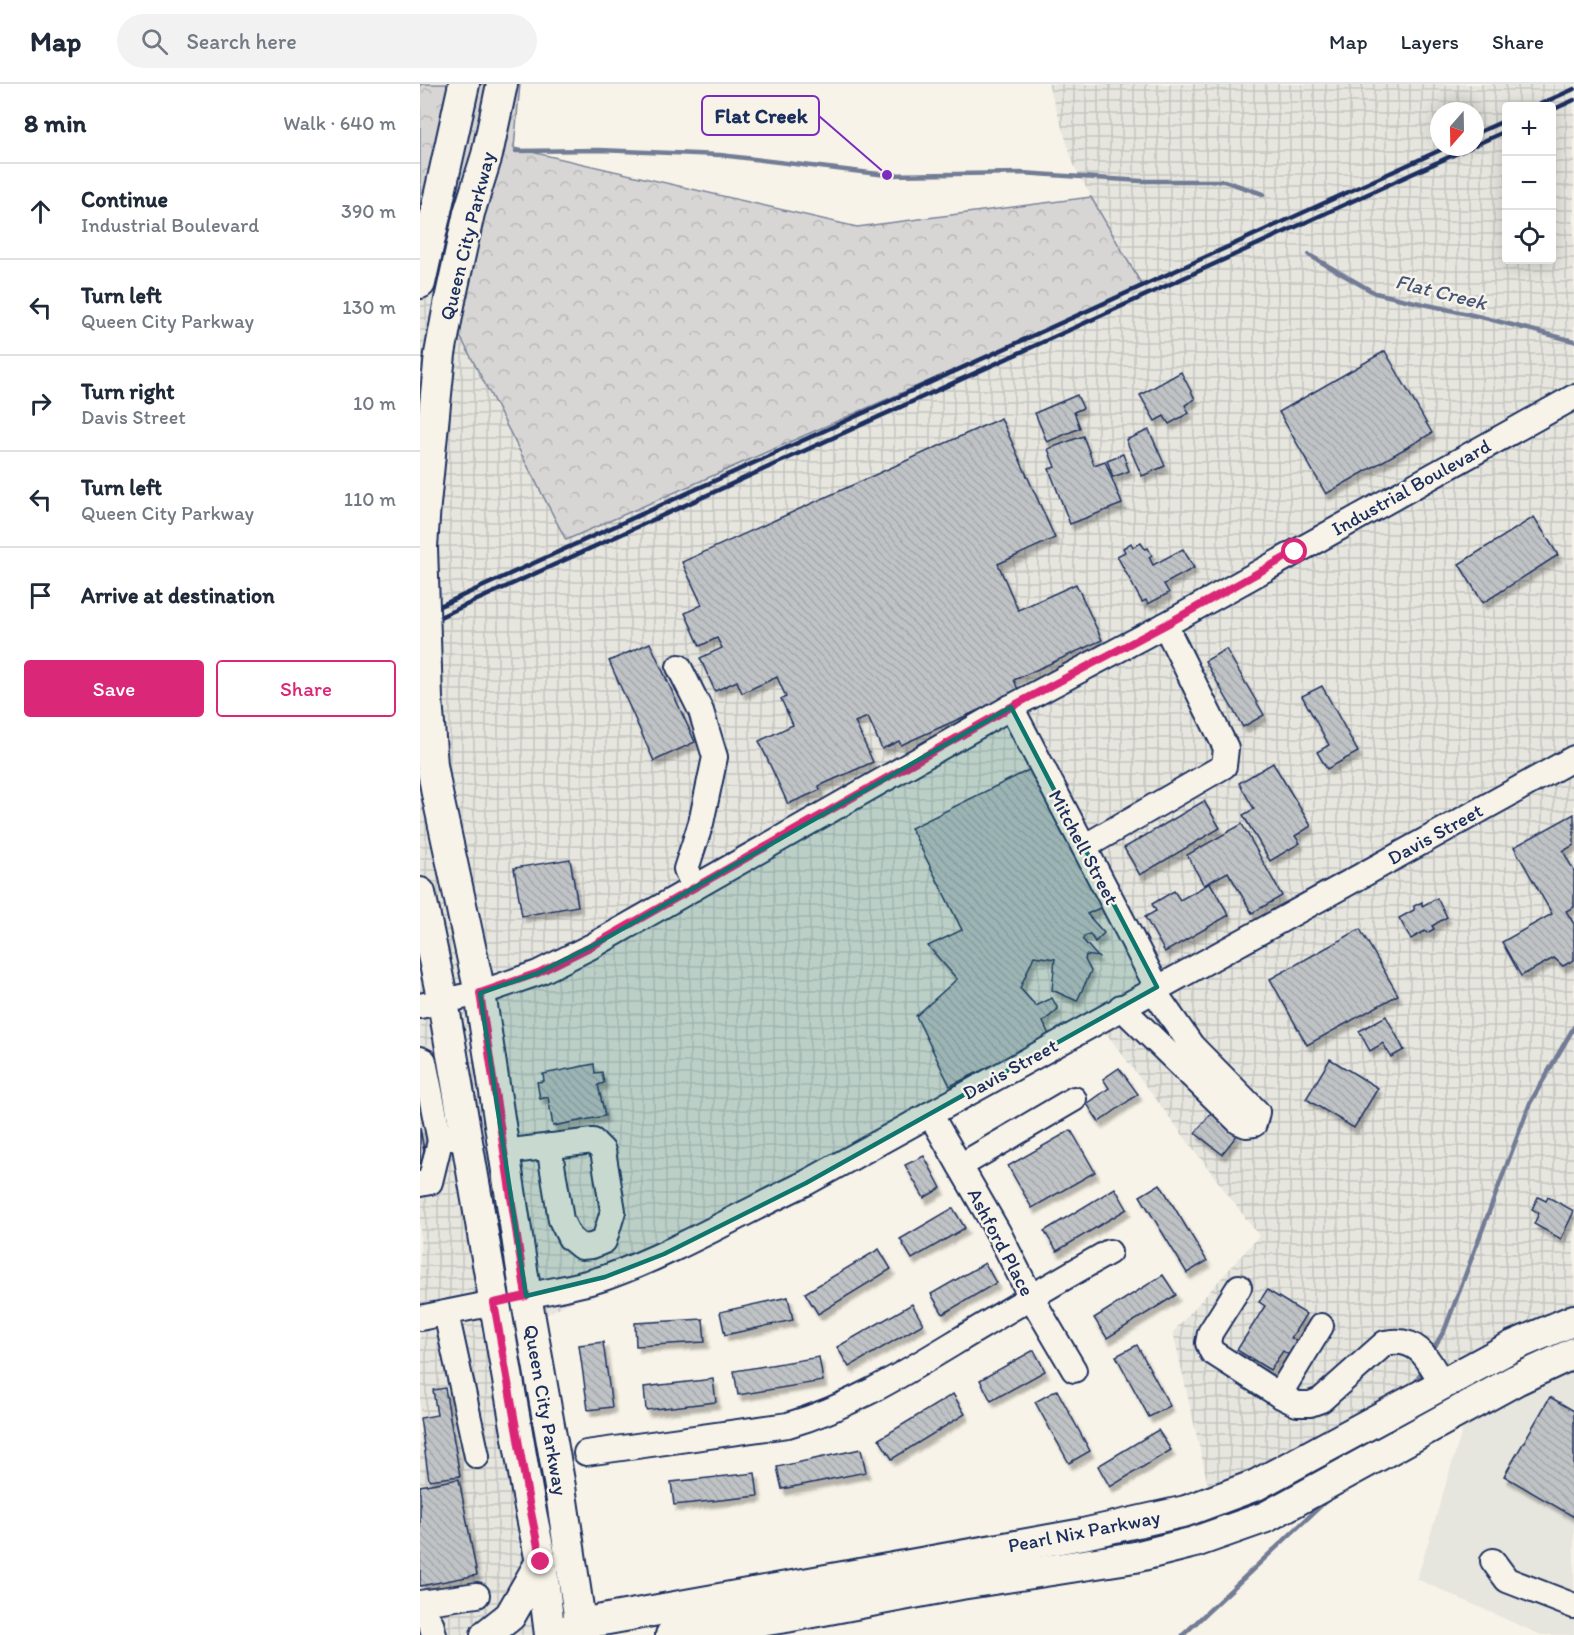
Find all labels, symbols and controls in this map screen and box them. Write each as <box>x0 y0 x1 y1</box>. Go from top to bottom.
search box <box>117 14 537 68</box>
text: Map <box>30 24 81 58</box>
icon: search <box>138 25 171 58</box>
text: Search here <box>186 28 297 55</box>
text: Map <box>1329 29 1368 54</box>
text: Layers <box>1401 29 1459 54</box>
text: Share <box>1492 29 1544 54</box>
callout: Flat Creek <box>702 96 819 135</box>
north arrow <box>1430 102 1484 156</box>
map controls <box>1502 102 1556 264</box>
button: + <box>1502 102 1556 156</box>
text: Flat Creek <box>714 103 809 128</box>
text: 8 min <box>24 107 86 139</box>
text: Walk · 640 m <box>283 111 396 135</box>
street label: Queen City Parkway <box>434 149 500 323</box>
button: − <box>1502 156 1556 210</box>
text: Continue <box>81 186 168 213</box>
icon: ahead <box>24 195 57 228</box>
text: 390 m <box>341 199 396 223</box>
button: locate <box>1502 210 1556 264</box>
text: Industrial Boulevard <box>81 213 259 237</box>
water label: Flat Creek <box>1393 268 1490 315</box>
text: Turn left <box>81 282 162 309</box>
icon: left <box>24 291 57 324</box>
text: 130 m <box>342 295 396 319</box>
text: Queen City Parkway <box>81 309 254 333</box>
text: Turn right <box>81 378 175 405</box>
icon: right <box>24 387 57 420</box>
text: 10 m <box>353 391 396 415</box>
text: Davis Street <box>81 405 186 429</box>
street label: Industrial Boulevard <box>1327 433 1495 541</box>
text: Turn left <box>81 474 162 501</box>
icon: left <box>24 483 57 516</box>
text: 110 m <box>344 487 396 511</box>
text: Queen City Parkway <box>81 501 254 525</box>
route start <box>1281 538 1307 564</box>
icon: arrive <box>24 579 57 612</box>
text: Arrive at destination <box>81 582 275 609</box>
button: Save <box>24 660 204 717</box>
button: Share <box>216 660 396 717</box>
street label: Mitchell Street <box>1044 785 1125 909</box>
street label: Davis Street <box>1383 798 1487 870</box>
street label: Davis Street <box>958 1033 1062 1105</box>
street label: Ashford Place <box>963 1184 1039 1300</box>
street label: Queen City Parkway <box>519 1323 573 1498</box>
street label: Pearl Nix Parkway <box>1006 1504 1163 1558</box>
route end <box>527 1548 553 1574</box>

